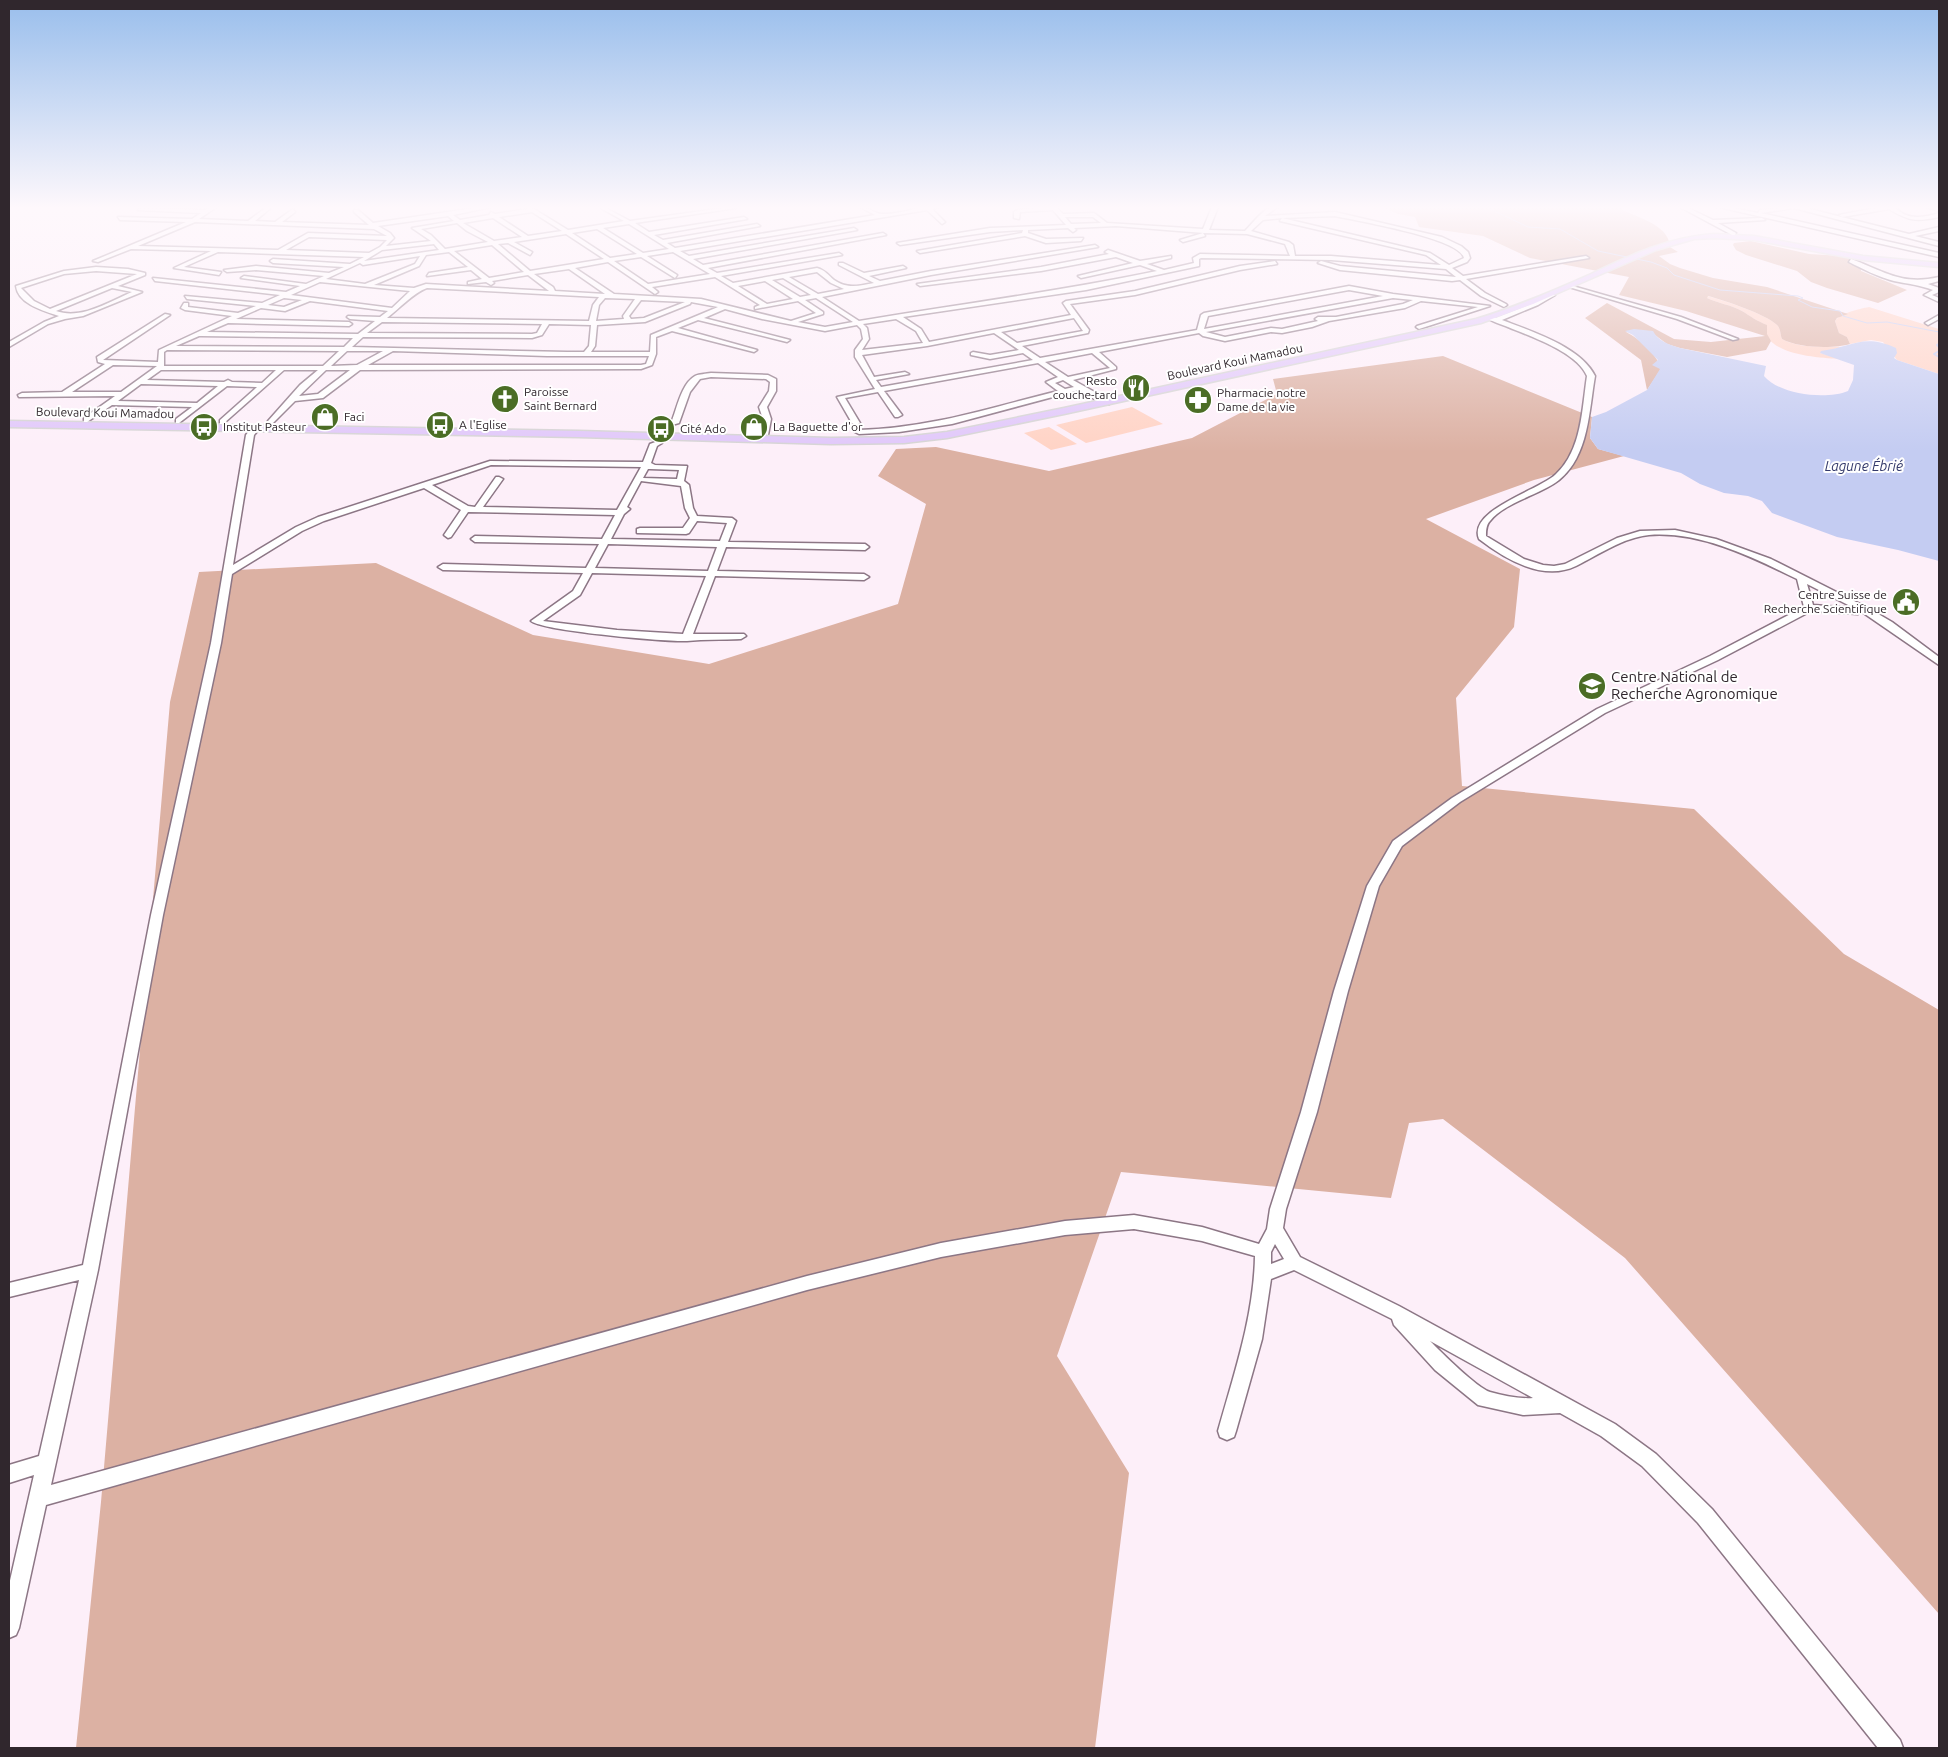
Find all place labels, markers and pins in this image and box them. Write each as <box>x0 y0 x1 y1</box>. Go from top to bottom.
restaurant icon: Resto couche-tard <box>1121 373 1151 403</box>
place label: Resto couche-tard <box>1053 374 1117 401</box>
church icon: Paroisse Saint Bernard <box>490 384 520 414</box>
place label: Paroisse Saint Bernard <box>524 385 597 412</box>
pharmacy icon: Pharmacie notre Dame de la vie <box>1183 385 1213 415</box>
place label: Pharmacie notre Dame de la vie <box>1217 386 1306 413</box>
shop icon: Faci <box>310 402 340 432</box>
place label: Faci <box>344 410 365 423</box>
bus stop icon: A l'Eglise <box>425 410 455 440</box>
bus stop icon: Institut Pasteur <box>189 412 219 442</box>
shop icon: La Baguette d'or <box>739 412 769 442</box>
bus stop icon: Cité Ado <box>646 414 676 444</box>
place label: A l'Eglise <box>459 418 507 431</box>
place label: Institut Pasteur <box>223 420 306 433</box>
place label: La Baguette d'or <box>773 420 863 433</box>
place label: Cité Ado <box>680 422 726 435</box>
public building icon: Centre Suisse de Recherche Scientifique <box>1891 587 1921 617</box>
place label: Centre Suisse de Recherche Scientifique <box>1764 588 1887 615</box>
place label: Centre National de Recherche Agronomique <box>1611 668 1778 702</box>
school or university icon: Centre National de Recherche Agronomique <box>1577 671 1607 701</box>

